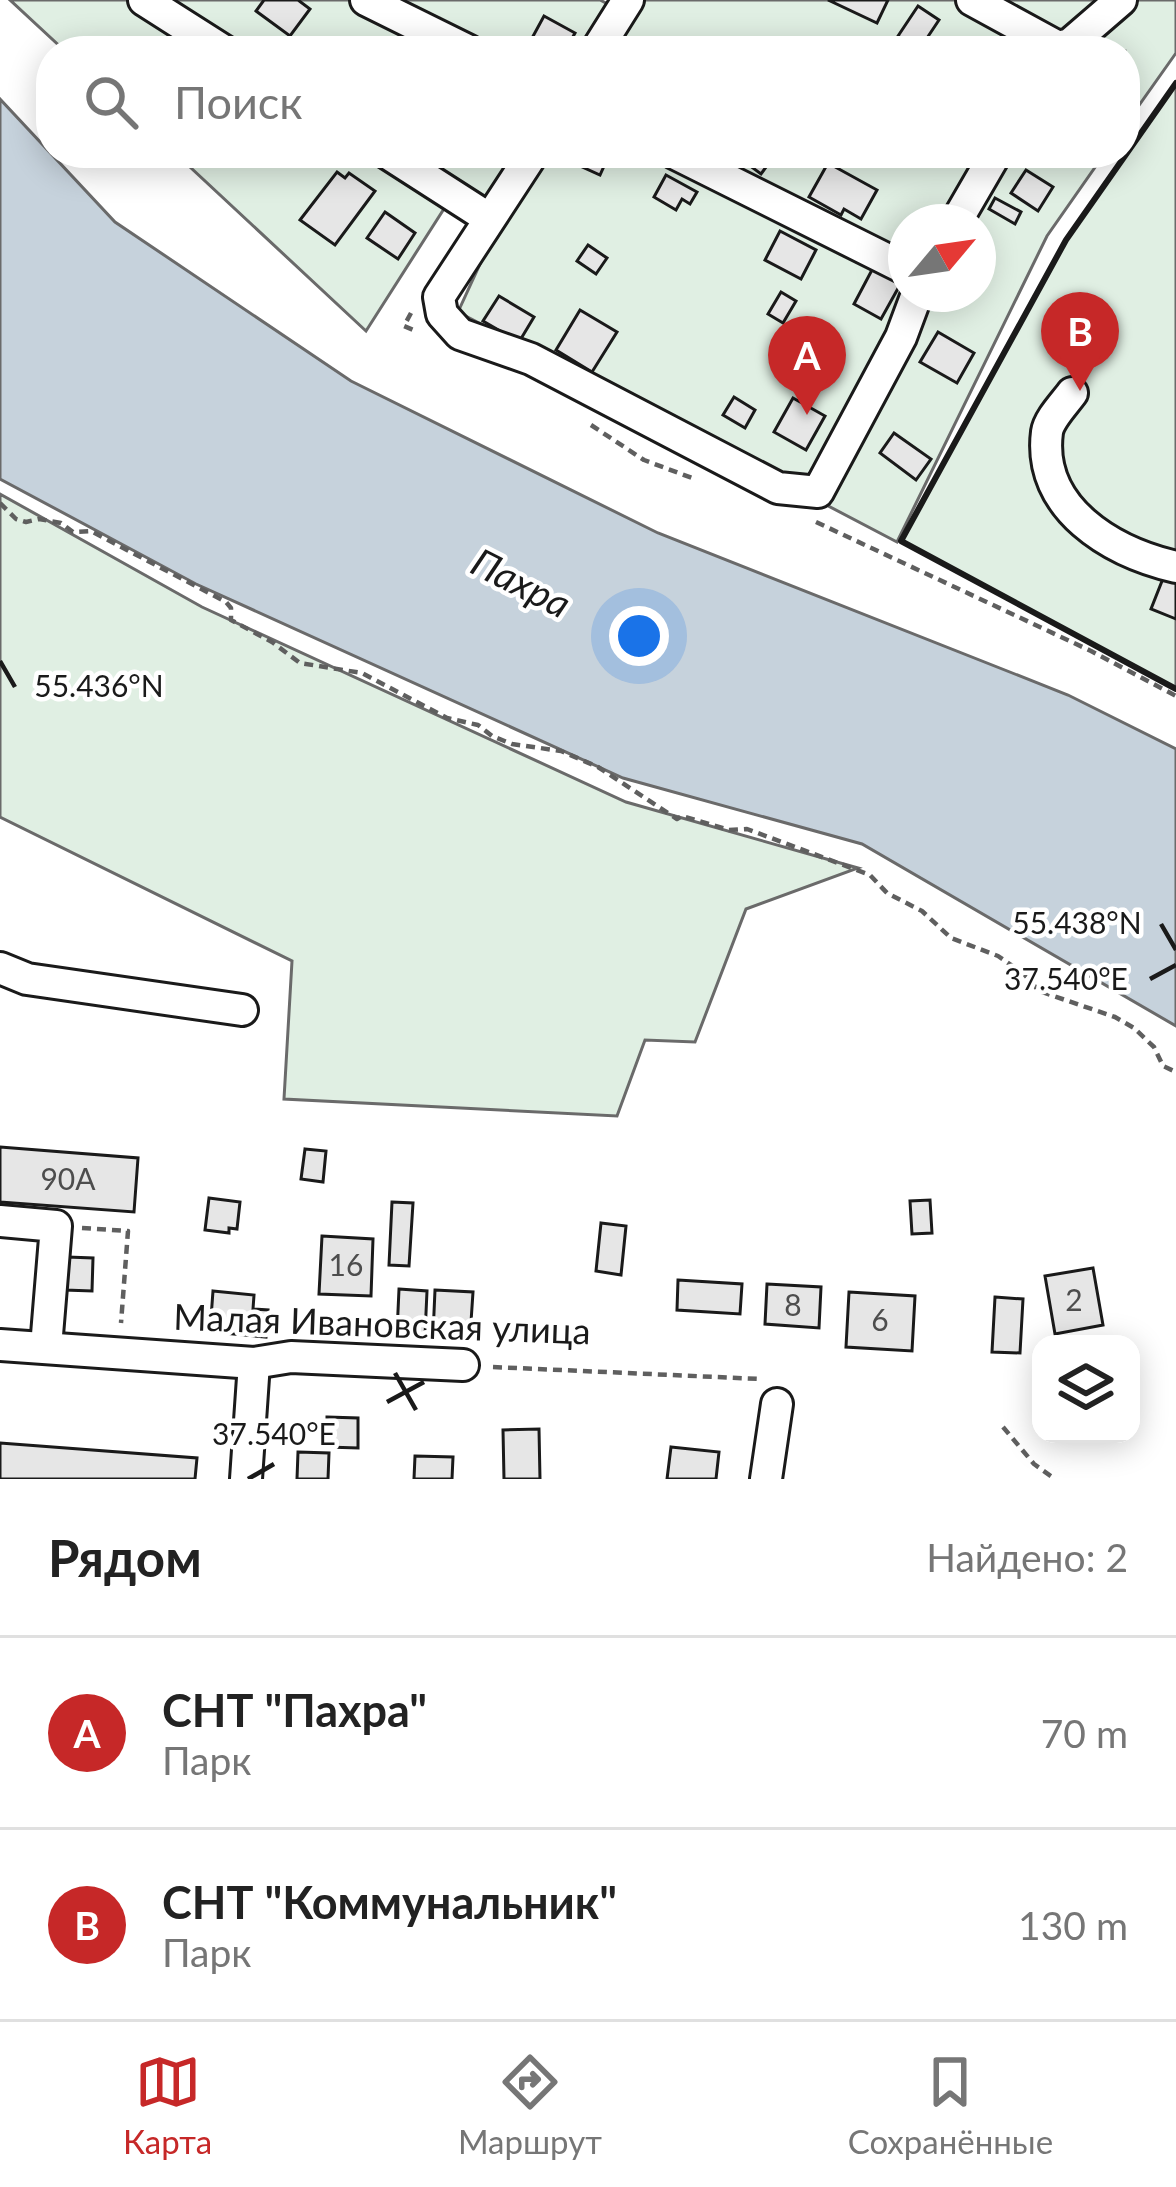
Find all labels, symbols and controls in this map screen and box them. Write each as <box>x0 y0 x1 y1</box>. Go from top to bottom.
search box <box>36 36 1140 168</box>
icon: search <box>78 69 144 135</box>
text: Поиск <box>174 75 303 129</box>
north arrow <box>888 204 996 312</box>
pin: B <box>1041 292 1119 391</box>
pin: A <box>768 316 846 415</box>
water label: Пахра <box>464 538 579 626</box>
your location <box>609 606 669 666</box>
text: 55.436°N <box>34 667 164 703</box>
text: 55.438°N <box>1012 904 1142 940</box>
text: 37.540°E <box>1004 960 1128 996</box>
house number: 90А <box>40 1160 96 1196</box>
house number: 16 <box>329 1246 363 1282</box>
house number: 2 <box>1065 1281 1083 1317</box>
house number: 8 <box>784 1286 802 1322</box>
street label: Малая Ивановская улица <box>173 1294 591 1352</box>
house number: 6 <box>871 1301 889 1337</box>
map controls <box>1032 1335 1140 1443</box>
button: layers <box>1032 1335 1140 1443</box>
text: 37.540°E <box>212 1415 336 1451</box>
text: Рядом <box>48 1527 202 1588</box>
text: Найдено: 2 <box>926 1534 1128 1580</box>
text: СНТ "Пахра" <box>162 1683 427 1737</box>
text: A <box>73 1710 101 1756</box>
text: 70 m <box>1041 1710 1128 1756</box>
text: Парк <box>162 1737 252 1783</box>
text: СНТ "Коммунальник" <box>162 1875 617 1929</box>
text: B <box>74 1902 100 1948</box>
text: 130 m <box>1018 1902 1128 1948</box>
text: Парк <box>162 1929 252 1975</box>
tab: Карта <box>123 2049 212 2161</box>
tab: Маршрут <box>458 2049 602 2161</box>
tab: Сохранённые <box>848 2049 1053 2161</box>

